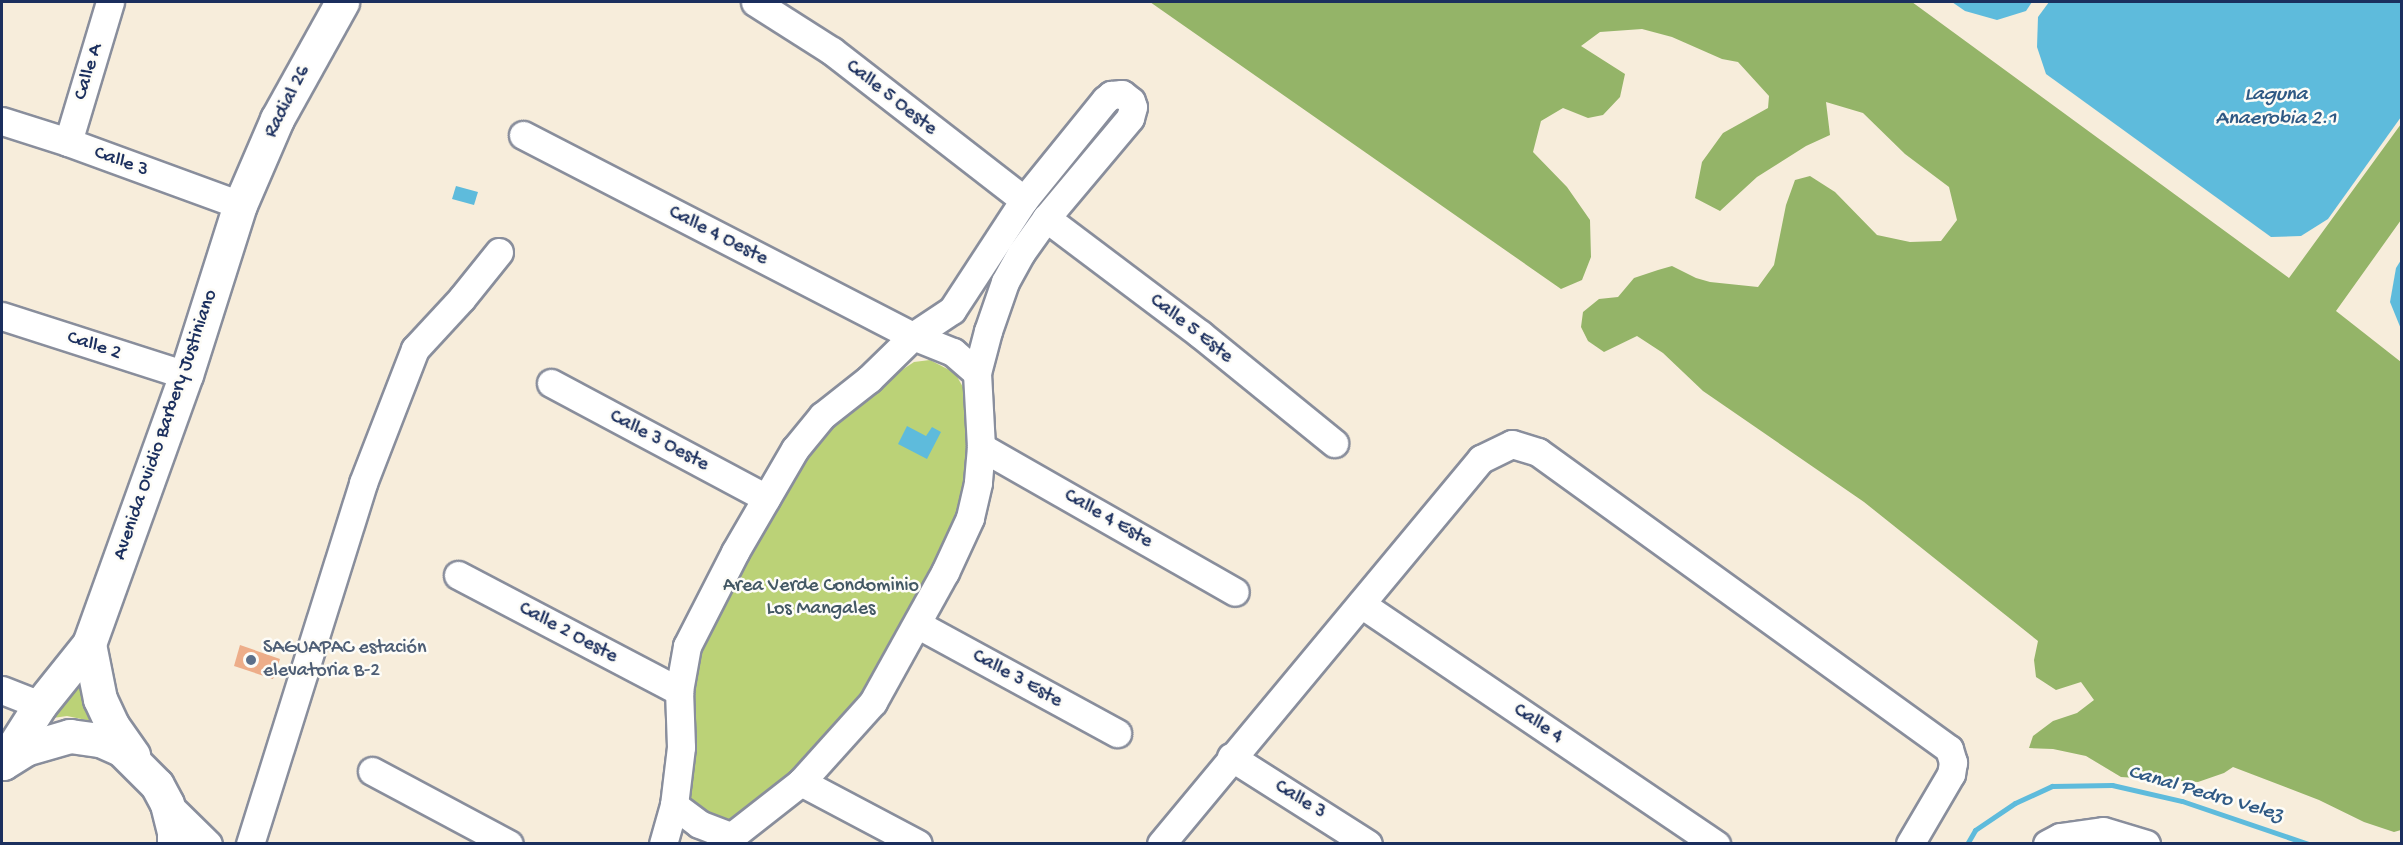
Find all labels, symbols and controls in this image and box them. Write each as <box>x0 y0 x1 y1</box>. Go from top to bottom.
street label: Calle A <box>69 41 109 103</box>
street label: Calle 5 Oeste <box>841 55 941 141</box>
street label: Radial 26 <box>260 62 316 142</box>
water label: Laguna Anaerobia 2.1 <box>2216 83 2336 133</box>
street label: Calle 3 <box>90 141 152 183</box>
street label: Calle 4 Oeste <box>664 201 772 271</box>
street label: Avenida Ovidio Barbery Justiniano <box>108 287 224 563</box>
street label: Calle 5 Este <box>1144 289 1238 369</box>
street label: Calle 2 <box>64 326 124 366</box>
street label: Calle 3 Oeste <box>605 405 713 477</box>
street label: Calle 4 Este <box>1059 484 1157 554</box>
park label: Area Verde Condominio Los Mangales <box>723 574 919 621</box>
street label: Calle 2 Oeste <box>514 597 622 669</box>
place label: SAGUAPAC estación elevatoria B-2 <box>263 636 426 683</box>
street label: Calle 3 Este <box>968 644 1066 714</box>
marker: SAGUAPAC estación elevatoria B-2 <box>244 653 258 667</box>
street label: Calle 4 <box>1508 699 1568 749</box>
water label: Canal Pedro Velez <box>2125 761 2285 829</box>
street label: Calle 3 <box>1270 775 1330 825</box>

